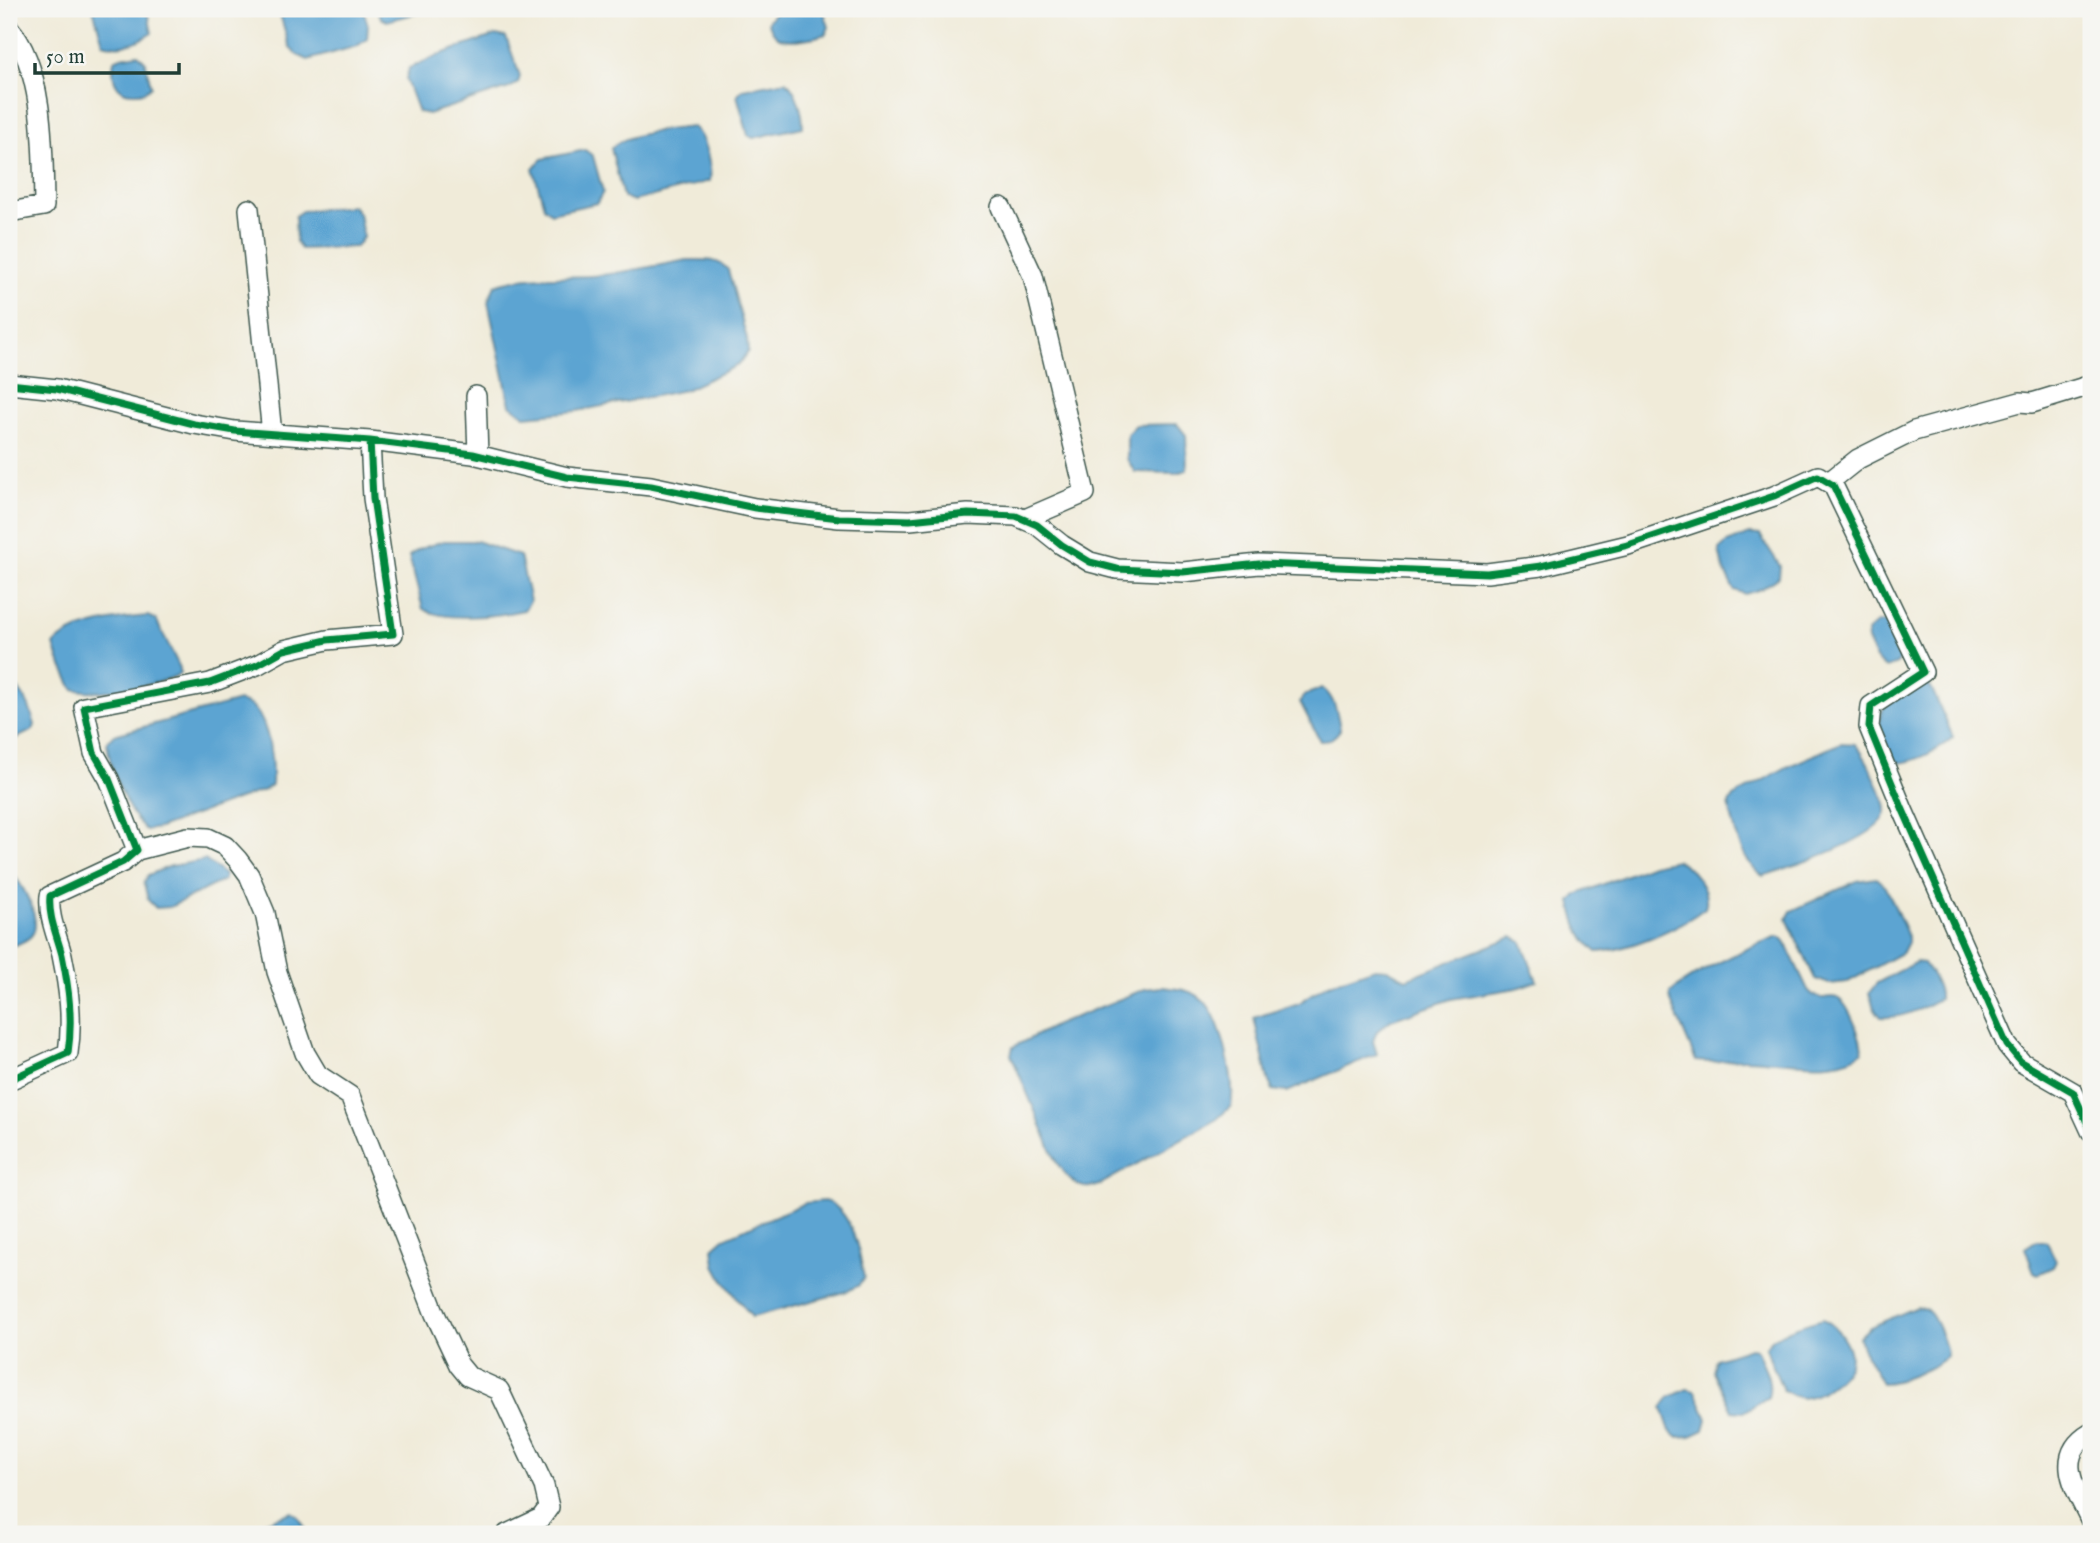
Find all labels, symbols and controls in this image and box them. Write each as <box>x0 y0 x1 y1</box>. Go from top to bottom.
scale bar <box>35 32 178 76</box>
text: 50 m <box>46 44 85 71</box>

